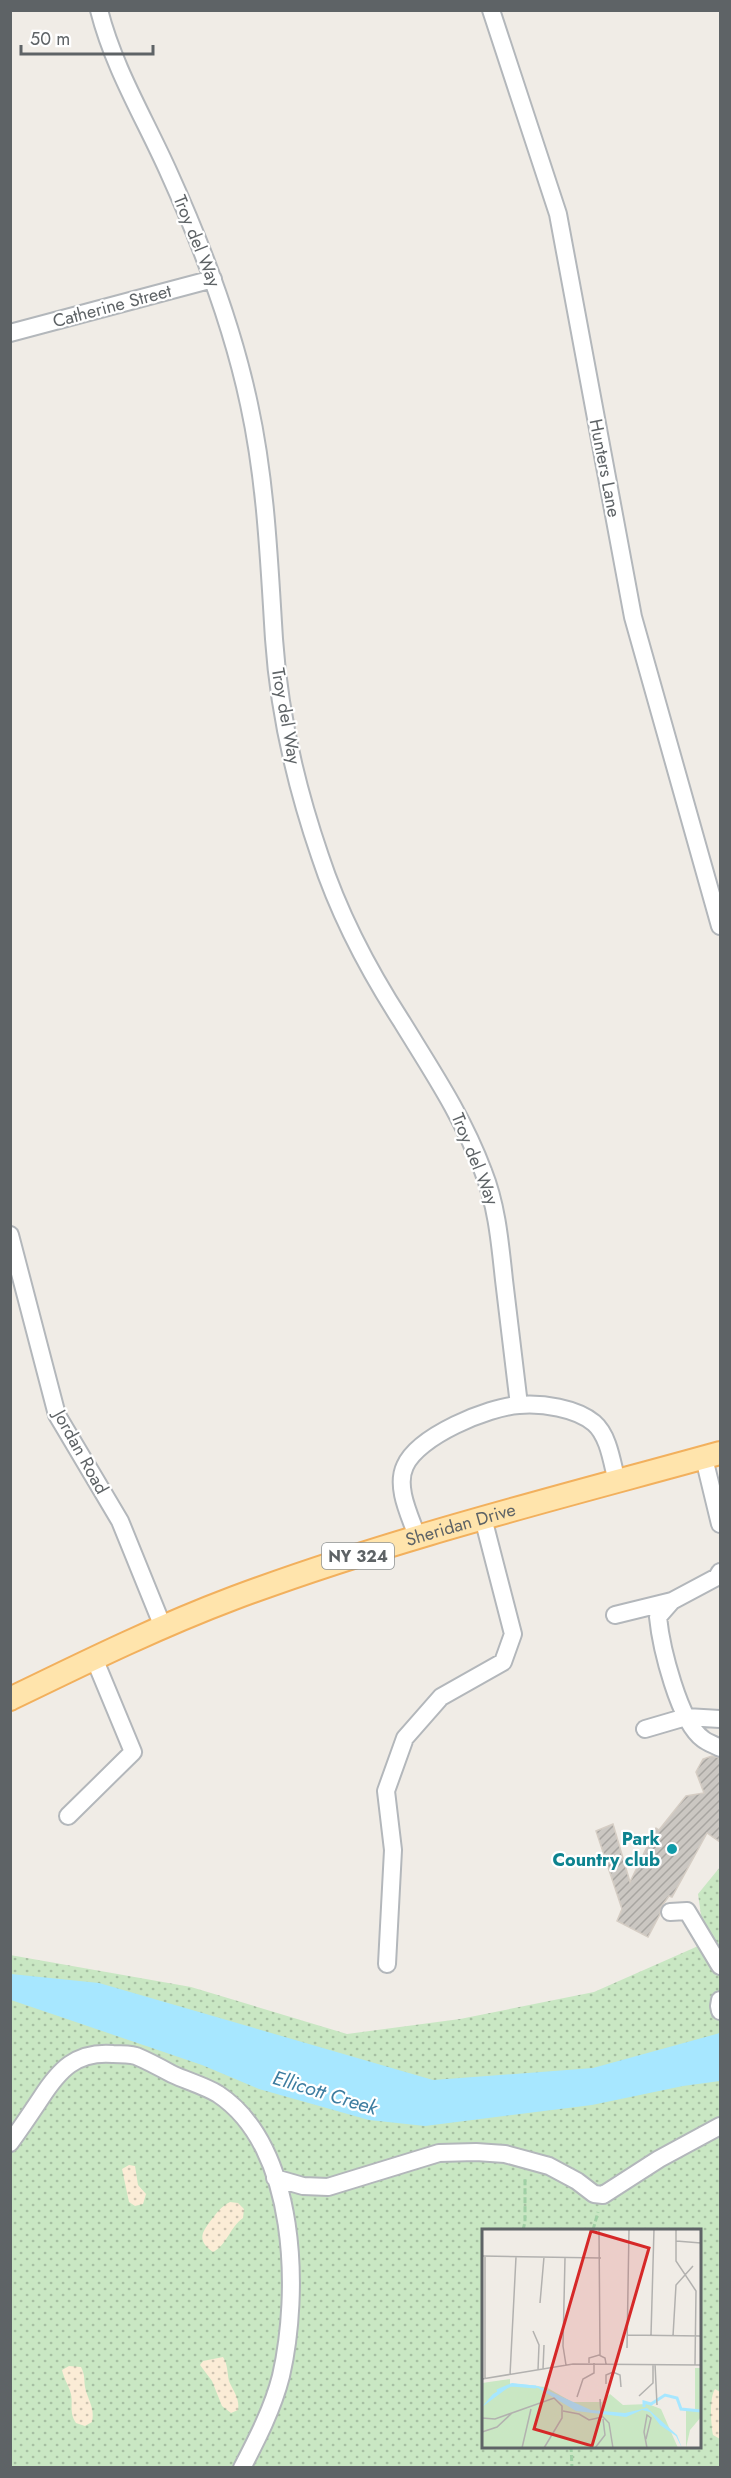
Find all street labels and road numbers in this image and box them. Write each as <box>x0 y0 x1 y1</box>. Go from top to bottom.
street label: Troy del Way <box>167 191 227 291</box>
street label: Catherine Street <box>50 277 175 334</box>
street label: Hunters Lane <box>583 417 627 519</box>
street label: Troy del Way <box>265 666 307 766</box>
street label: Troy del Way <box>445 1109 505 1209</box>
street label: Jordan Road <box>46 1403 115 1499</box>
street label: Sheridan Drive <box>402 1496 519 1553</box>
road number: NY 324 <box>322 1543 394 1569</box>

